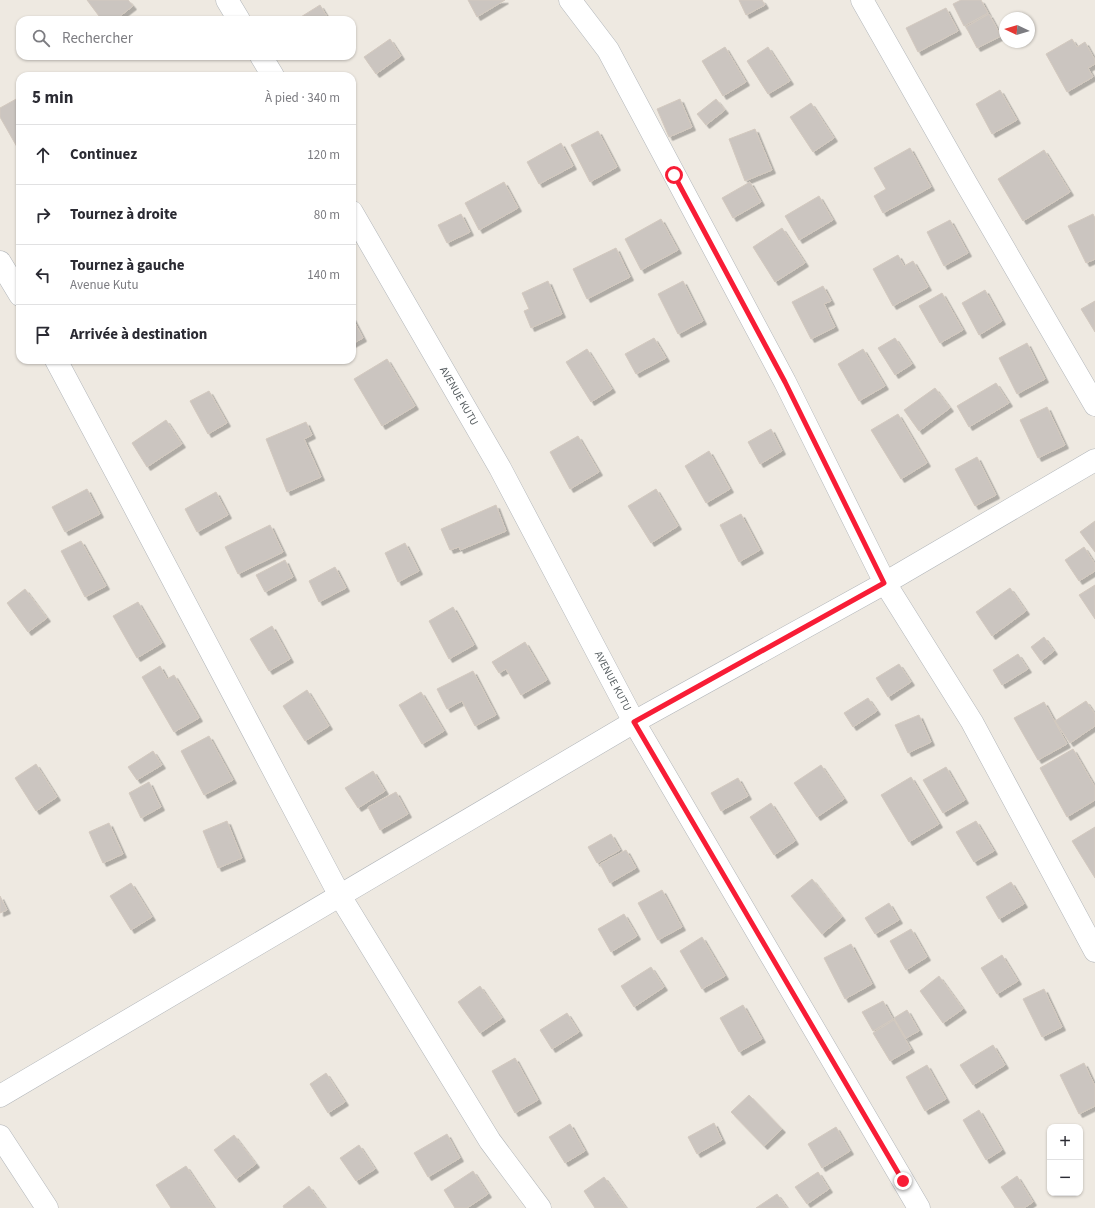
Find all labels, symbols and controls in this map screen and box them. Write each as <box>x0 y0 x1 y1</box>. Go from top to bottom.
north arrow <box>999 12 1035 48</box>
search box <box>16 16 356 60</box>
icon: search <box>30 27 52 49</box>
text: Rechercher <box>62 28 133 49</box>
text: 5 min <box>32 86 73 110</box>
text: À pied · 340 m <box>265 89 340 107</box>
icon: ahead <box>32 144 54 166</box>
text: Continuez <box>70 144 137 165</box>
text: 120 m <box>307 146 340 164</box>
route start <box>665 166 683 184</box>
icon: right <box>32 204 54 226</box>
text: Tournez à droite <box>70 204 177 225</box>
text: 80 m <box>314 206 340 224</box>
text: Tournez à gauche <box>70 255 185 276</box>
icon: left <box>32 264 54 286</box>
text: 140 m <box>307 266 340 284</box>
text: Avenue Kutu <box>70 276 139 294</box>
icon: arrive <box>32 324 54 346</box>
text: Arrivée à destination <box>70 324 207 345</box>
street label: AVENUE KUTU <box>436 364 482 428</box>
street label: AVENUE KUTU <box>591 648 635 714</box>
map controls <box>1047 1124 1083 1196</box>
button: + <box>1047 1124 1083 1160</box>
button: − <box>1047 1160 1083 1196</box>
route end <box>894 1172 912 1190</box>

